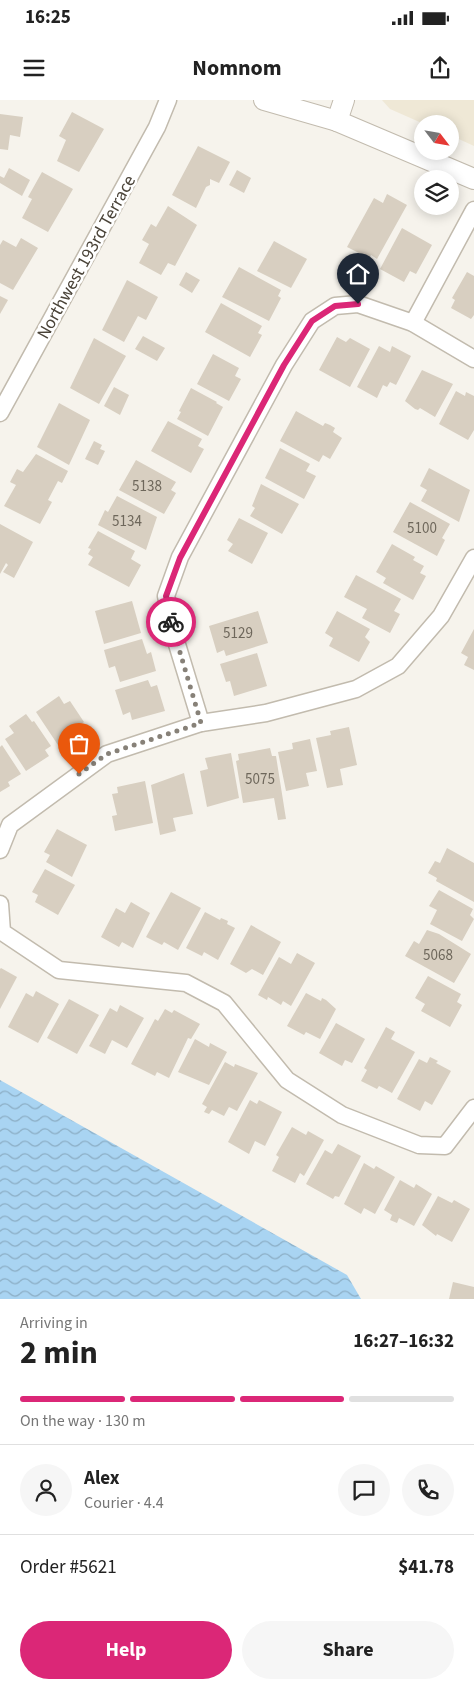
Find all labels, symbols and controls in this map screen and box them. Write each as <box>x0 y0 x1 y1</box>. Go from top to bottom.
text: 16:25 <box>25 4 71 31</box>
text: Nomnom <box>192 52 282 84</box>
icon: menu <box>20 54 48 82</box>
icon: share <box>426 54 454 82</box>
north arrow <box>414 115 459 160</box>
map controls <box>414 115 459 215</box>
button: layers <box>414 170 459 215</box>
street label: Northwest 193rd Terrace <box>31 171 142 344</box>
pin <box>337 253 379 304</box>
icon: home <box>344 260 372 288</box>
house number: 5138 <box>132 476 162 497</box>
house number: 5134 <box>112 511 142 532</box>
house number: 5100 <box>407 518 437 539</box>
courier <box>146 597 196 647</box>
icon: bike <box>157 608 185 636</box>
house number: 5129 <box>223 623 253 644</box>
pin <box>58 723 100 774</box>
icon: bag <box>65 730 93 758</box>
house number: 5075 <box>245 769 275 790</box>
house number: 5068 <box>423 945 453 966</box>
text: Arriving in <box>20 1312 88 1334</box>
text: 16:27–16:32 <box>353 1328 454 1355</box>
text: 2 min <box>20 1330 98 1376</box>
text: On the way · 130 m <box>20 1410 145 1432</box>
button: person <box>20 1464 72 1516</box>
button: chat <box>338 1464 390 1516</box>
button: phone <box>402 1464 454 1516</box>
text: Alex <box>84 1465 120 1492</box>
text: Courier · 4.4 <box>84 1492 164 1514</box>
text: Order #5621 <box>20 1554 117 1581</box>
text: $41.78 <box>398 1554 454 1581</box>
button: Help <box>20 1621 232 1679</box>
button: Share <box>242 1621 454 1679</box>

